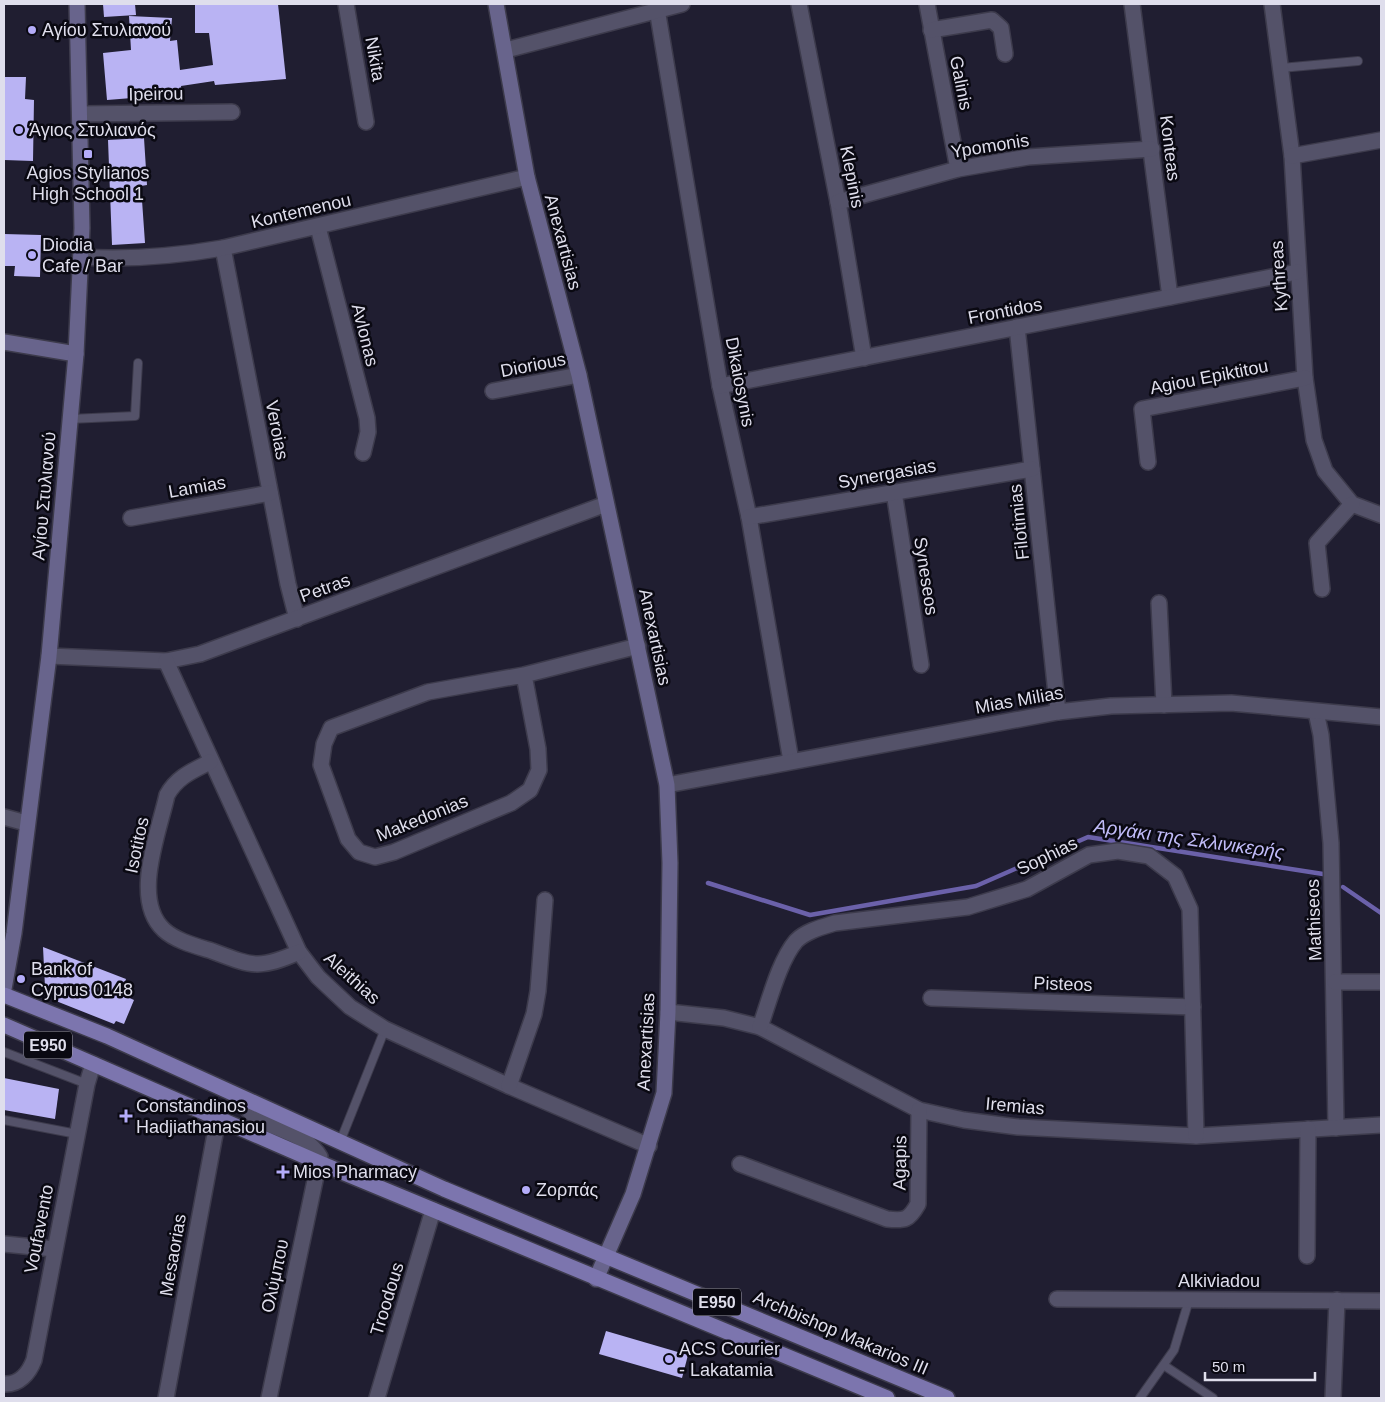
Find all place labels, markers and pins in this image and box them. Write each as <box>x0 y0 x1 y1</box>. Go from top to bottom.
place label: Αγίου Στυλιανού <box>42 20 171 40</box>
marker: Αγίου Στυλιανού <box>26 24 38 36</box>
place label: Άγιος Στυλιανός <box>29 120 156 140</box>
marker: Άγιος Στυλιανός <box>13 124 25 136</box>
marker: Agios Stylianos High School 1 <box>82 148 94 160</box>
place label: Agios Stylianos High School 1 <box>26 163 150 204</box>
place label: Diodia Cafe / Bar <box>42 235 123 276</box>
marker: Diodia Cafe / Bar <box>26 249 38 261</box>
place label: Bank of Cyprus 0148 <box>31 959 133 1000</box>
marker: Bank of Cyprus 0148 <box>15 973 27 985</box>
place label: Constandinos Hadjiathanasiou <box>136 1096 265 1137</box>
marker: Constandinos Hadjiathanasiou <box>120 1110 132 1122</box>
place label: Mios Pharmacy <box>293 1162 417 1182</box>
marker: Mios Pharmacy <box>277 1166 289 1178</box>
place label: Ζορπάς <box>536 1180 599 1200</box>
marker: Ζορπάς <box>520 1184 532 1196</box>
place label: ACS Courier - Lakatamia <box>679 1339 780 1380</box>
marker: ACS Courier - Lakatamia <box>663 1353 675 1365</box>

